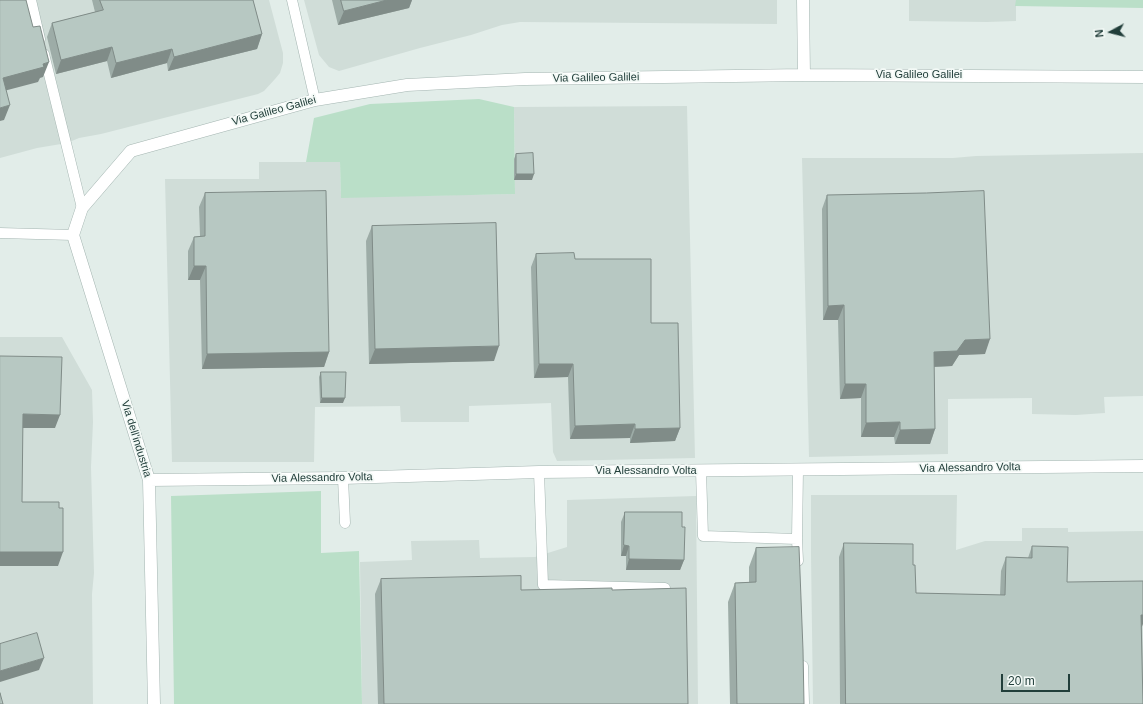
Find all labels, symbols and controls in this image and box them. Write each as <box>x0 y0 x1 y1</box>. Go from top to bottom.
north arrow <box>1091 12 1131 52</box>
text: N <box>1093 29 1106 38</box>
street label: Via Galileo Galilei <box>876 68 962 82</box>
street label: Via Galileo Galilei <box>553 71 639 85</box>
street label: Via Galileo Galilei <box>230 93 318 129</box>
street label: Via dell'industria <box>118 399 154 479</box>
street label: Via Alessandro Volta <box>919 461 1021 475</box>
street label: Via Alessandro Volta <box>595 464 697 478</box>
street label: Via Alessandro Volta <box>271 471 373 485</box>
scale bar <box>1003 666 1072 692</box>
text: 20 m <box>1008 674 1035 688</box>

